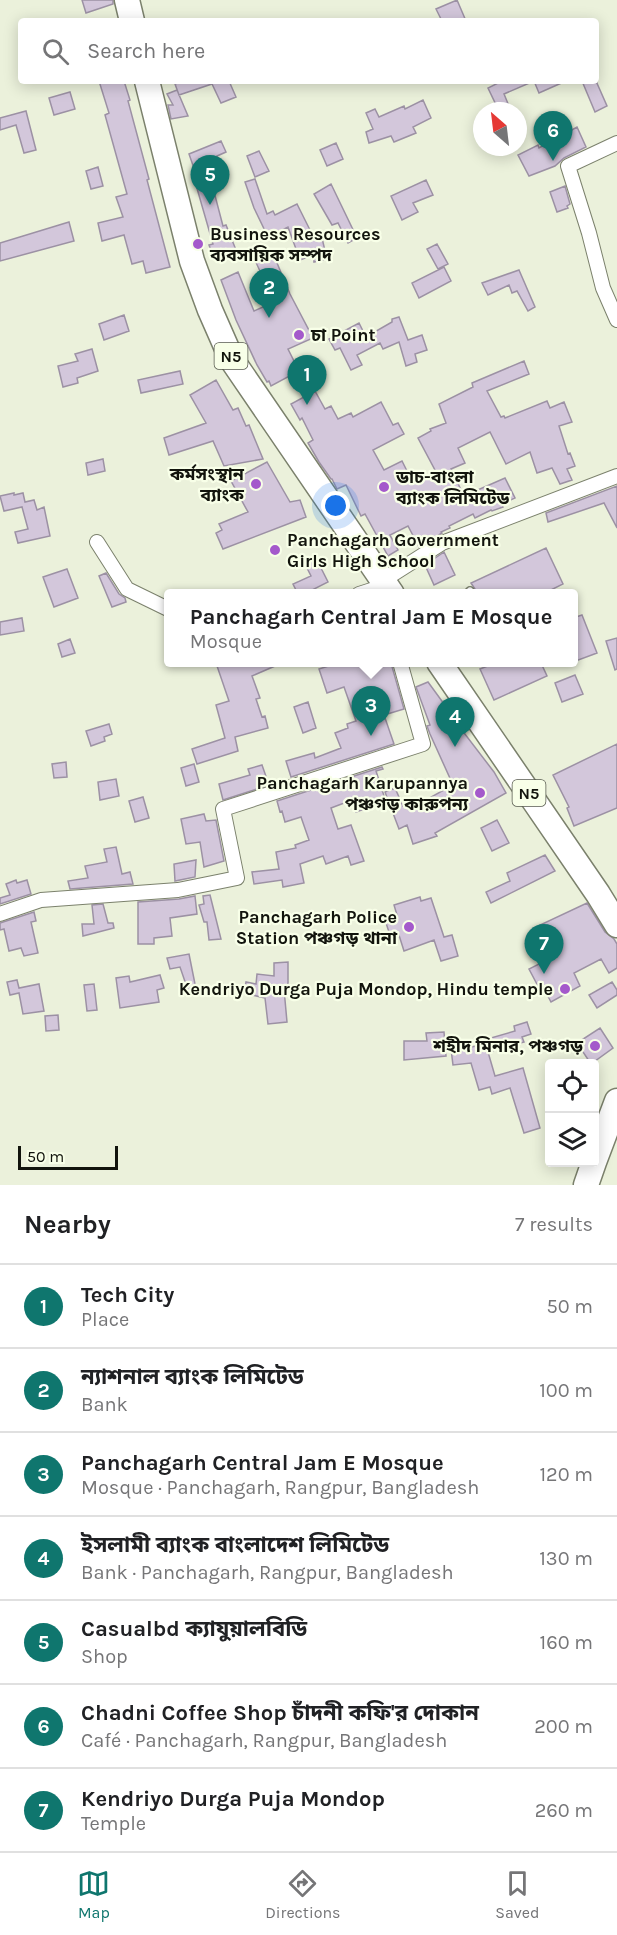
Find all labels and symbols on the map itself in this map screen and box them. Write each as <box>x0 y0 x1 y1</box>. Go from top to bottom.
north arrow <box>473 102 527 156</box>
pin: 6 <box>534 112 572 161</box>
pin: 5 <box>190 156 230 205</box>
place label: Business Resources ব্যবসায়িক সম্পদ <box>209 223 380 266</box>
marker: Business Resources ব্যবসায়িক সম্পদ <box>191 237 205 251</box>
pin: 2 <box>250 268 288 318</box>
place label: চা Point <box>310 324 376 346</box>
marker: চা Point <box>292 328 306 342</box>
road number: N5 <box>214 343 248 369</box>
pin: 1 <box>288 356 326 405</box>
place label: কর্মসংস্থান ব্যাংক <box>169 463 245 506</box>
place label: ডাচ-বাংলা ব্যাংক লিমিটেড <box>395 466 511 509</box>
marker: কর্মসংস্থান ব্যাংক <box>249 477 263 491</box>
marker: ডাচ-বাংলা ব্যাংক লিমিটেড <box>377 480 391 494</box>
your location <box>321 491 350 520</box>
place label: Panchagarh Government Girls High School <box>287 529 499 572</box>
marker: Panchagarh Government Girls High School <box>268 543 282 557</box>
pin: 3 <box>352 686 391 736</box>
pin: 4 <box>436 698 474 747</box>
place label: Panchagarh Karupannya পঞ্চগড় কারুপন্য <box>257 772 469 815</box>
road number: N5 <box>512 780 546 806</box>
marker: Panchagarh Karupannya পঞ্চগড় কারুপন্য <box>473 786 487 800</box>
place label: Panchagarh Police Station পঞ্চগড় থানা <box>236 906 398 949</box>
marker: Panchagarh Police Station পঞ্চগড় থানা <box>402 920 416 934</box>
pin: 7 <box>524 924 564 974</box>
place label: Kendriyo Durga Puja Mondop, Hindu temple <box>179 978 553 1000</box>
marker: Kendriyo Durga Puja Mondop, Hindu temple <box>558 982 572 996</box>
place label: শহীদ মিনার, পঞ্চগড় <box>432 1035 584 1057</box>
marker: শহীদ মিনার, পঞ্চগড় <box>588 1039 602 1053</box>
scale bar <box>18 1143 118 1170</box>

